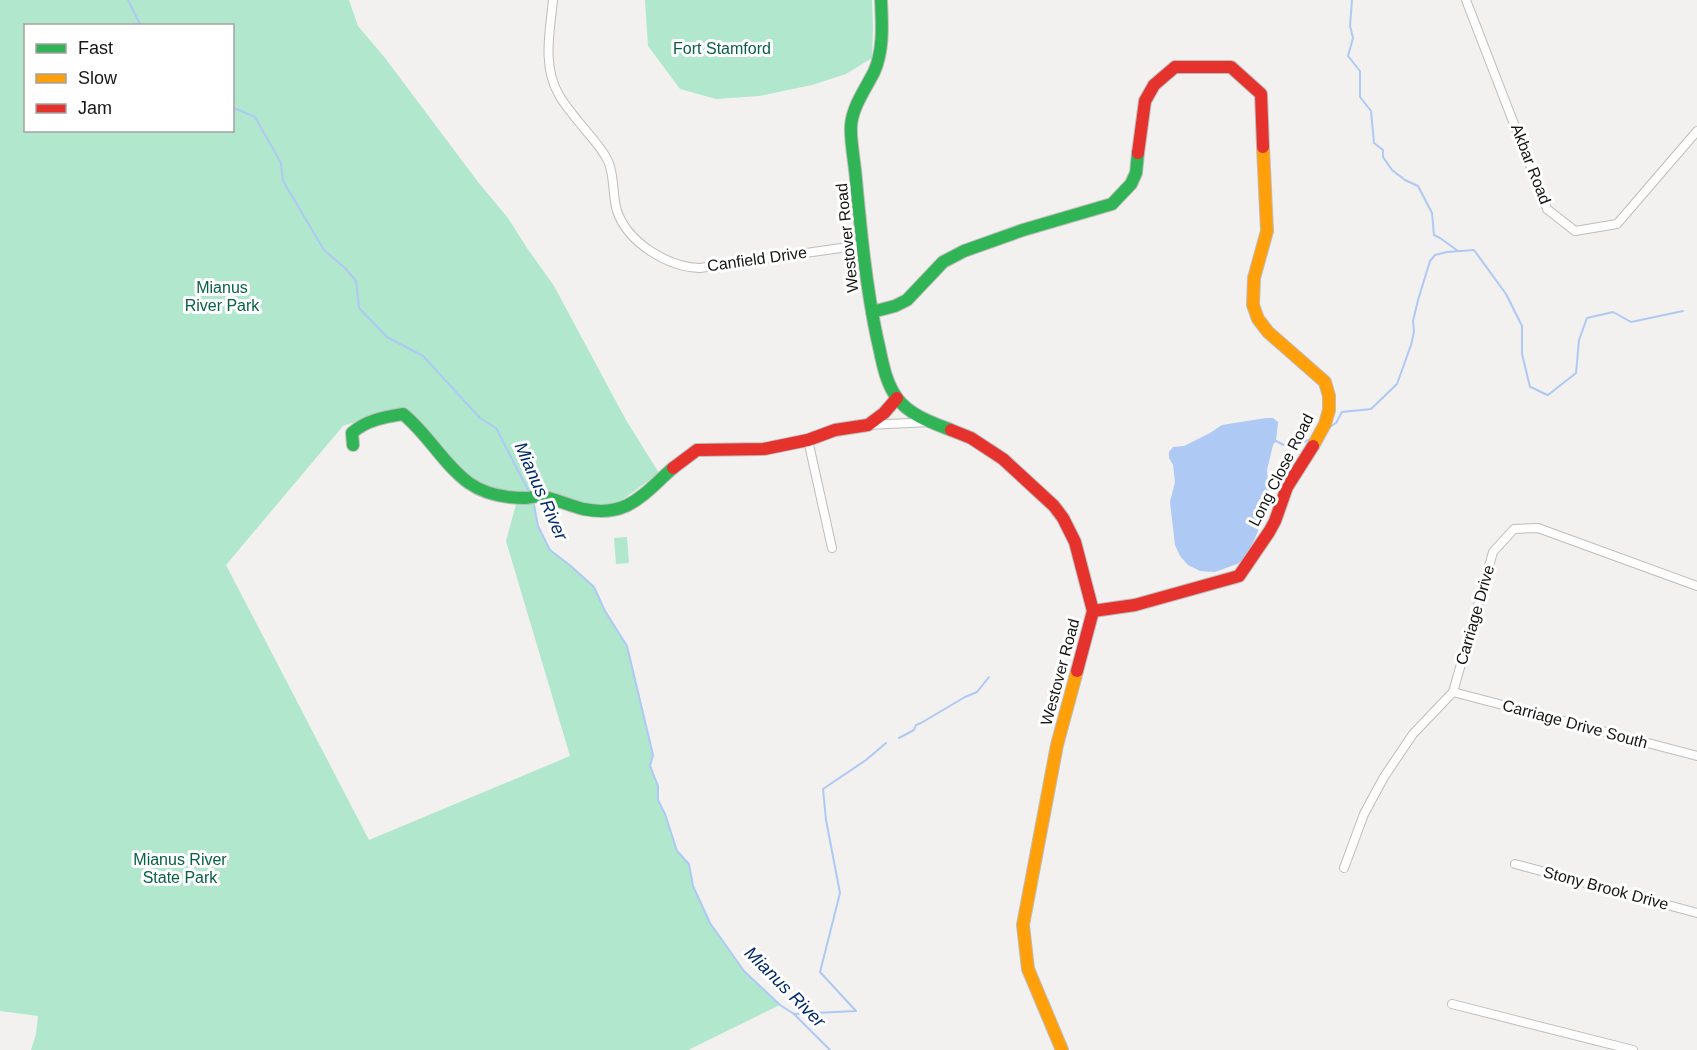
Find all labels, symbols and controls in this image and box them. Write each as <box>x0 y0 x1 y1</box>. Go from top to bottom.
legend <box>24 24 234 132</box>
text: Fast <box>78 38 113 58</box>
park label: Fort Stamford <box>673 40 771 57</box>
text: Slow <box>78 68 118 88</box>
text: Jam <box>78 98 112 118</box>
street label: Akbar Road <box>1508 122 1554 206</box>
street label: Westover Road <box>833 182 861 294</box>
street label: Canfield Drive <box>706 244 808 274</box>
park label: Mianus River Park <box>185 279 260 314</box>
street label: Long Close Road <box>1245 411 1317 529</box>
water label: Mianus River <box>511 439 572 544</box>
street label: Carriage Drive <box>1453 563 1497 667</box>
street label: Westover Road <box>1038 617 1082 727</box>
street label: Carriage Drive South <box>1501 696 1649 752</box>
park label: Mianus River State Park <box>133 851 227 886</box>
street label: Stony Brook Drive <box>1542 863 1671 913</box>
water label: Mianus River <box>741 943 830 1032</box>

